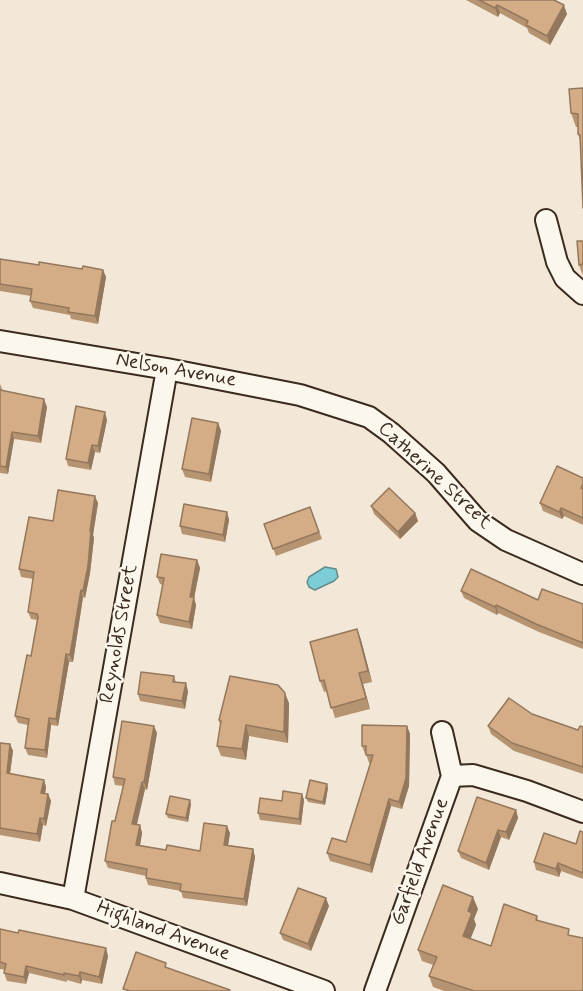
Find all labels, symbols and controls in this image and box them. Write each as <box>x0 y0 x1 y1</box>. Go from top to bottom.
street label: Nelson Avenue <box>114 349 238 393</box>
street label: Catherine Street <box>372 417 496 535</box>
street label: Reynolds Street <box>96 563 144 705</box>
street label: Garfield Avenue <box>387 795 455 929</box>
street label: Highland Avenue <box>93 897 233 967</box>

